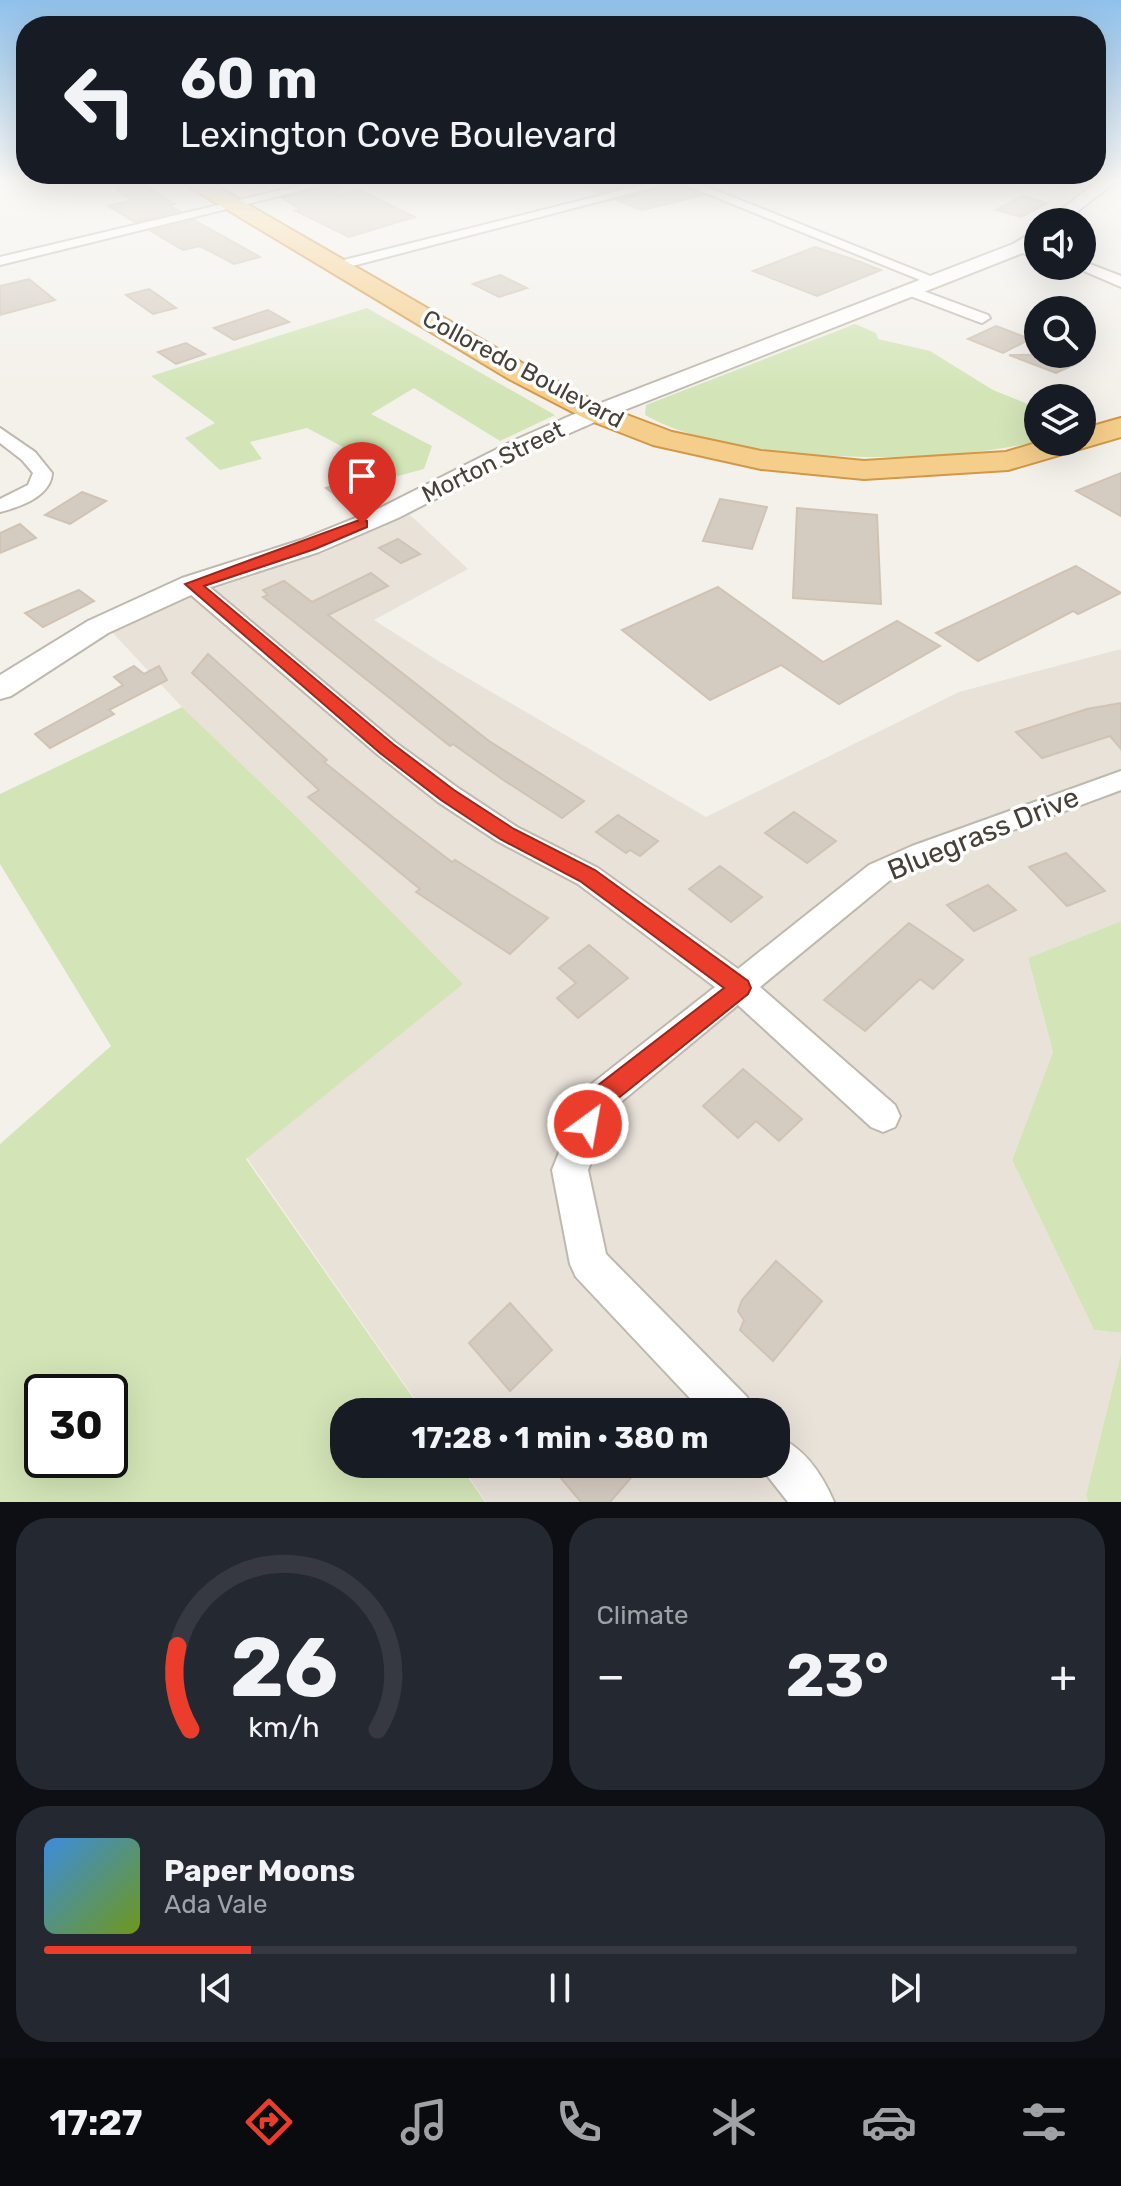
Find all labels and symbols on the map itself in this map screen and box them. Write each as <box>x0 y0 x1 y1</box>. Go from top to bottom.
street label: Colloredo Boulevard <box>418 304 628 434</box>
street label: Morton Street <box>417 415 569 509</box>
pin <box>328 442 396 524</box>
street label: Bluegrass Drive <box>883 780 1084 887</box>
position arrow <box>546 1082 630 1166</box>
speed limit sign: 30 <box>24 1374 128 1478</box>

